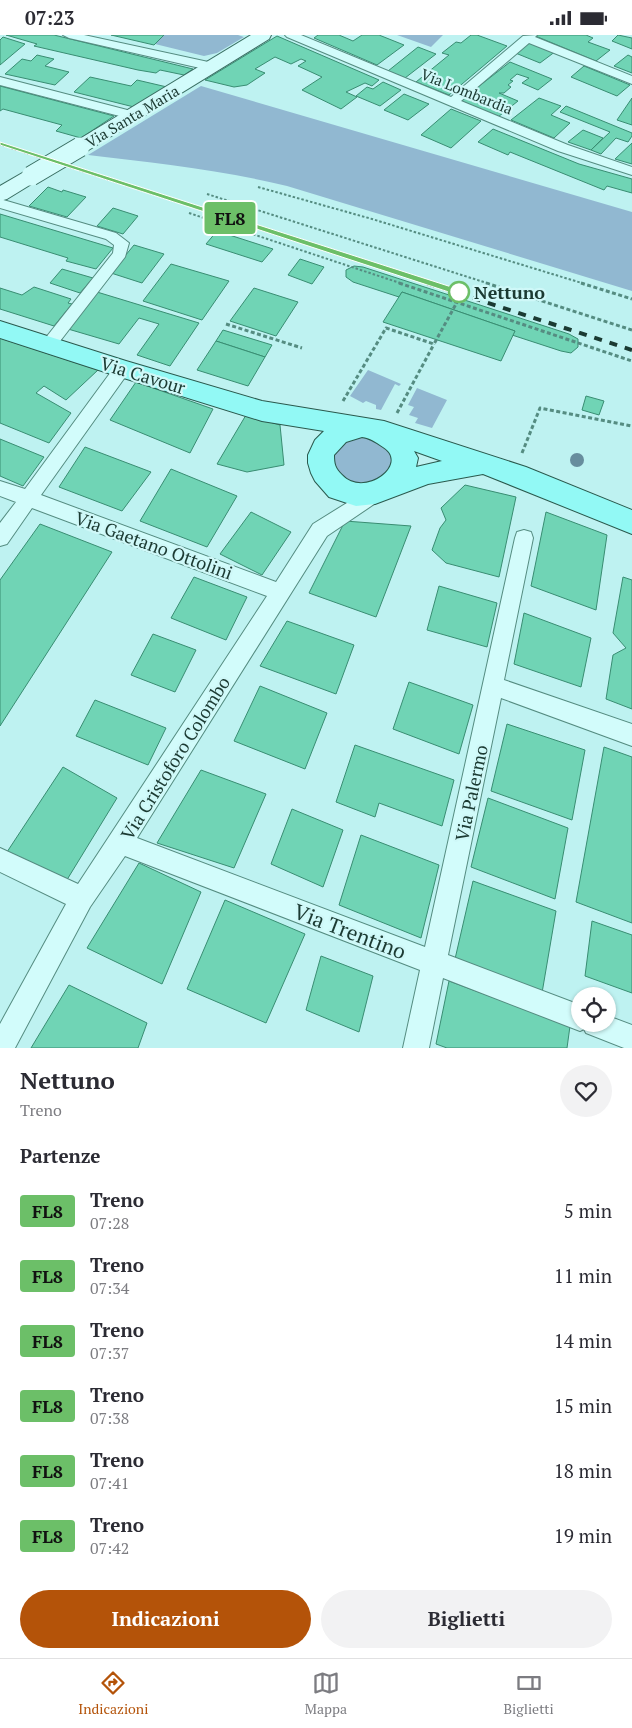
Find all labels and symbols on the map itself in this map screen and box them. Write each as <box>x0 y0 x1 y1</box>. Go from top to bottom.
street label: Via Lombardia <box>418 63 516 119</box>
street label: Via Santa Maria <box>82 80 183 152</box>
line badge: FL8 <box>201 202 259 234</box>
place label: Nettuno <box>474 280 545 304</box>
marker: Nettuno <box>448 281 470 303</box>
street label: Via Cavour <box>97 351 189 399</box>
street label: Via Gaetano Ottolini <box>72 505 236 585</box>
street label: Via Cristoforo Colombo <box>115 672 235 844</box>
street label: Via Palermo <box>449 743 493 843</box>
street label: Via Trentino <box>290 897 410 965</box>

